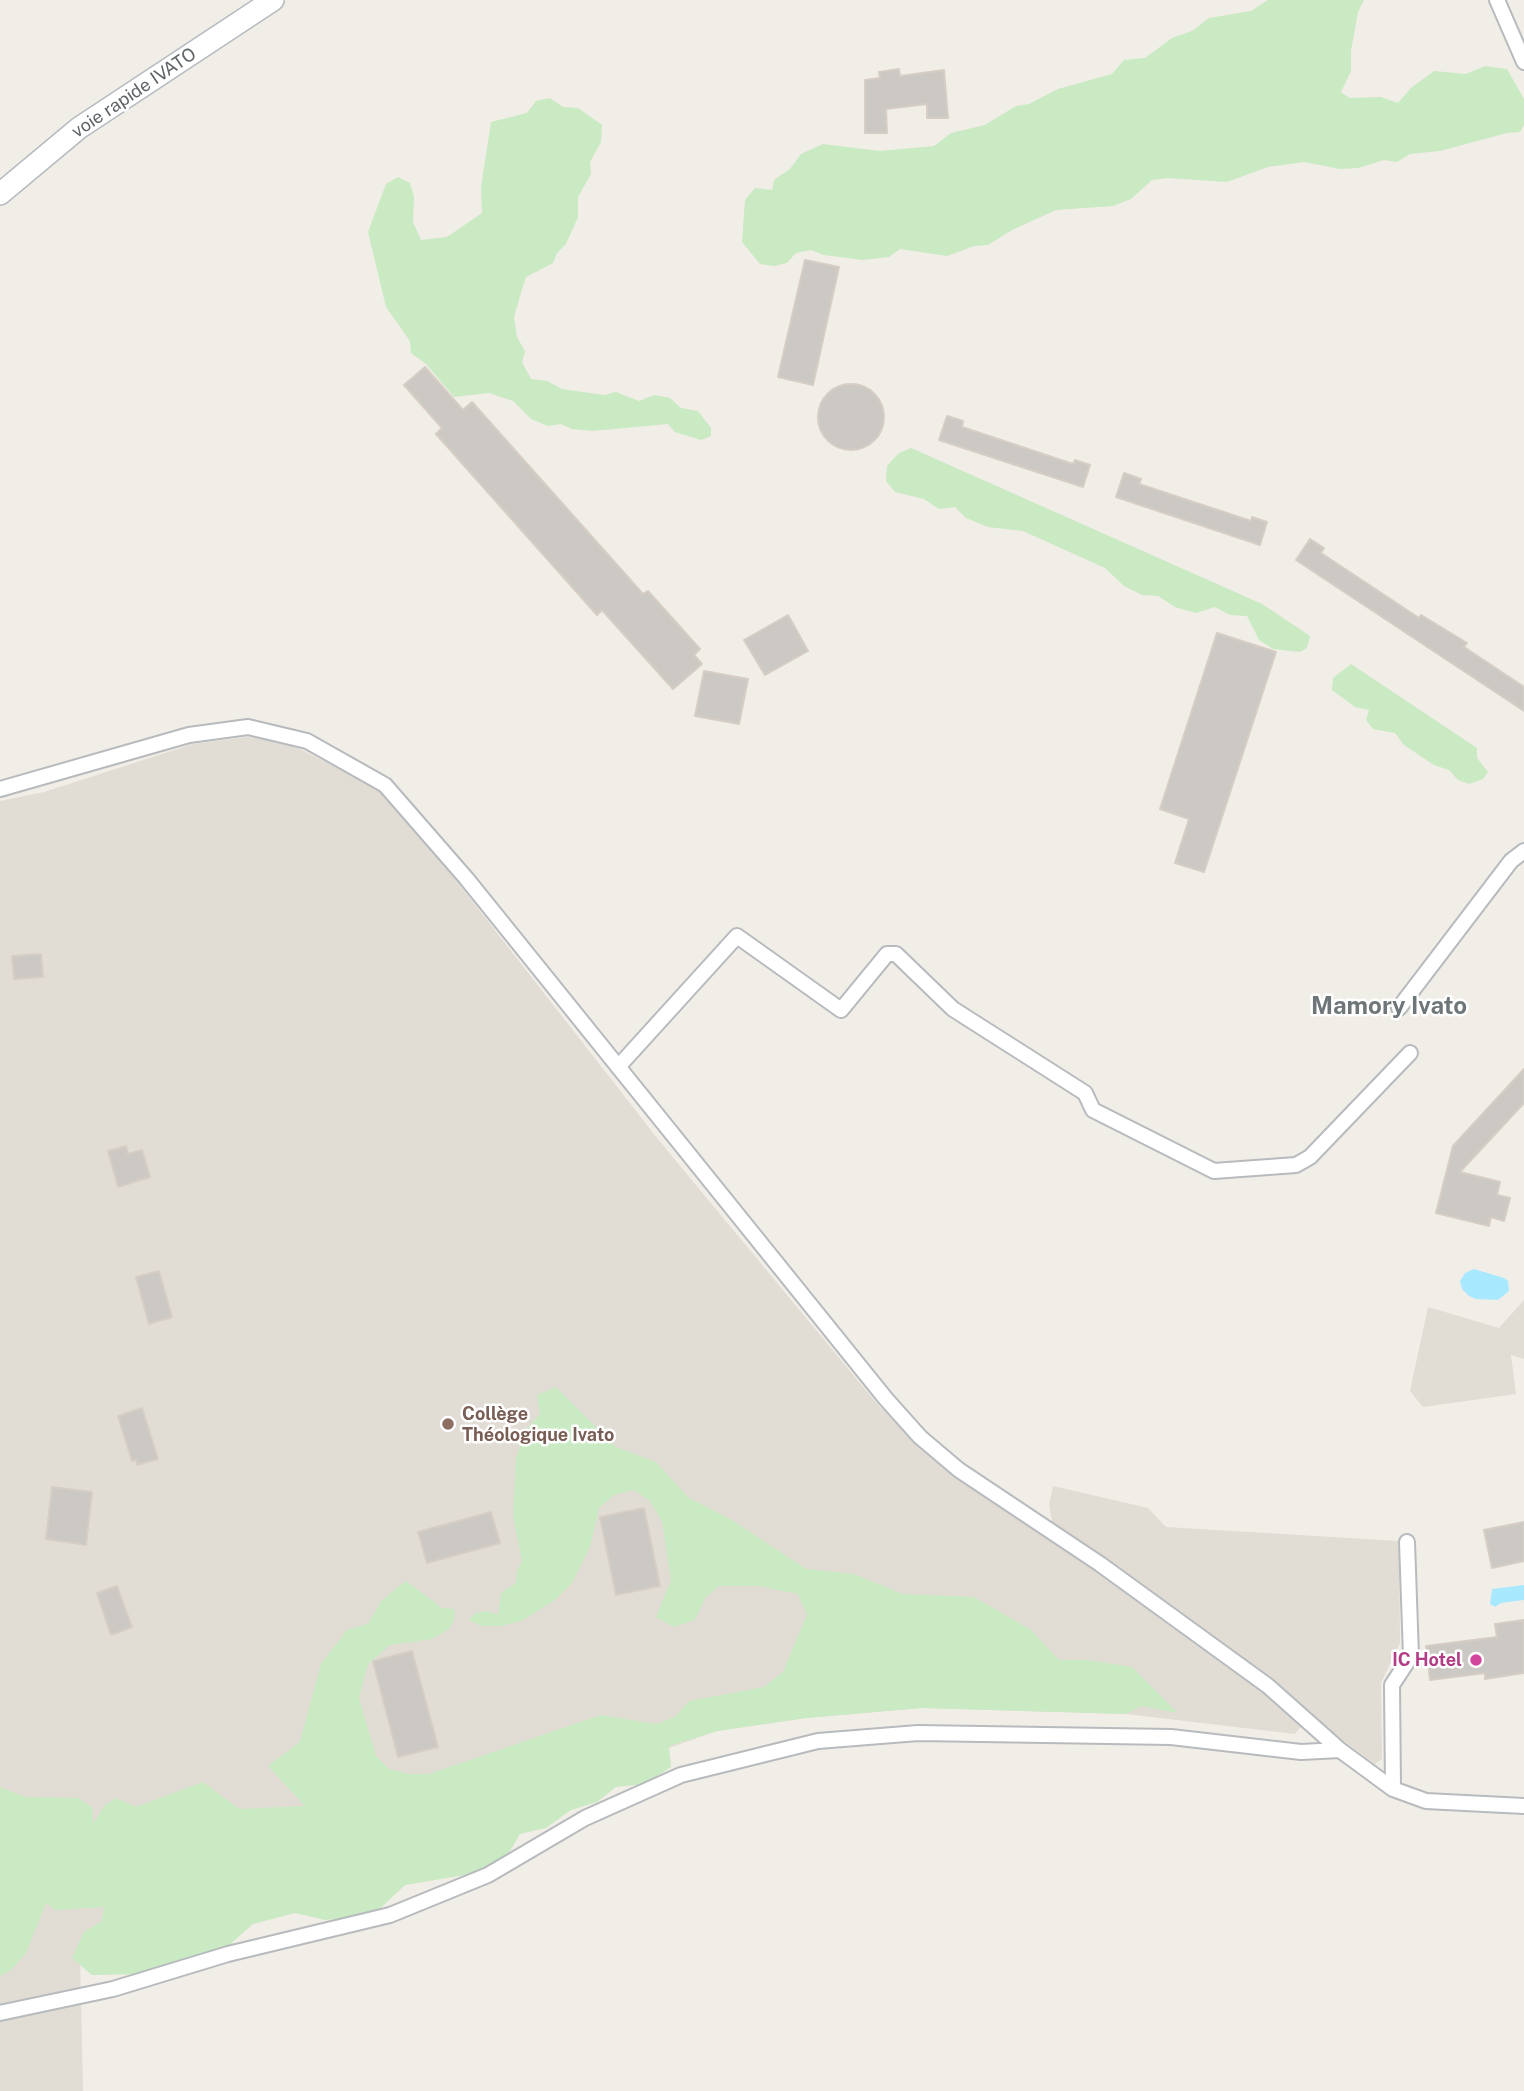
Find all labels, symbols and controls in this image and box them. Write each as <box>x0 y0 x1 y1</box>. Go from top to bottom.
street label: voie rapide IVATO <box>68 43 200 143</box>
district label: Mamory Ivato <box>1311 993 1467 1021</box>
place label: Collège Théologique Ivato <box>462 1403 614 1446</box>
marker: Collège Théologique Ivato <box>440 1416 456 1432</box>
place label: IC Hotel <box>1392 1649 1462 1671</box>
marker: IC Hotel <box>1468 1652 1484 1668</box>

